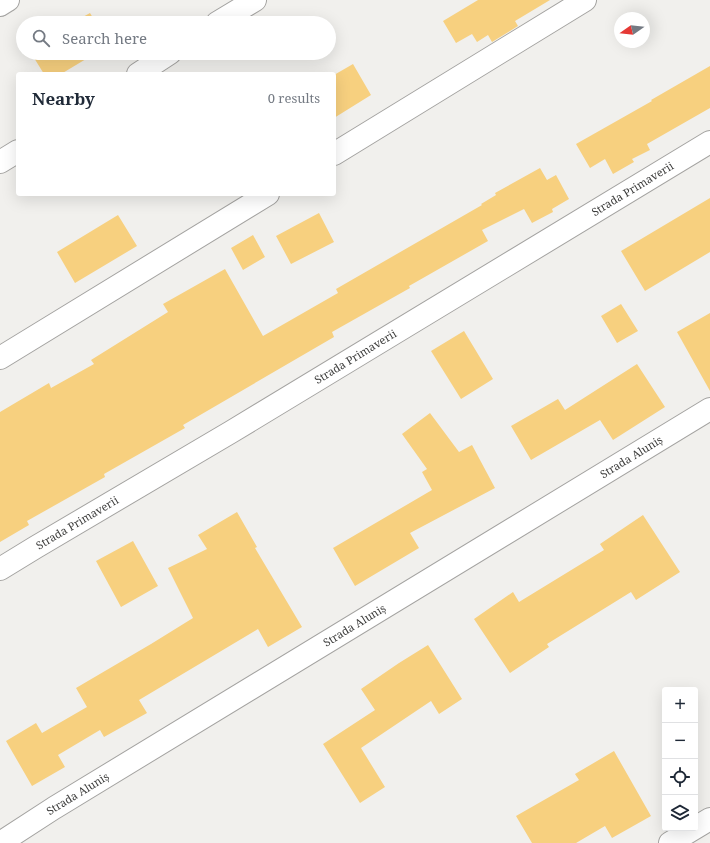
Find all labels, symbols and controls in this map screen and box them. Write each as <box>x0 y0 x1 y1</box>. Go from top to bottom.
north arrow <box>614 12 650 48</box>
search box <box>16 16 336 60</box>
icon: search <box>30 27 52 49</box>
text: Search here <box>62 28 147 48</box>
text: Nearby <box>32 87 95 110</box>
text: 0 results <box>268 89 320 107</box>
street label: Strada Primaverii <box>588 158 677 219</box>
street label: Strada Primaverii <box>311 325 399 387</box>
street label: Strada Aluniș <box>597 432 665 481</box>
street label: Strada Primaverii <box>33 492 121 552</box>
street label: Strada Aluniș <box>320 600 388 650</box>
map controls <box>662 687 698 831</box>
button: + <box>662 687 698 723</box>
button: − <box>662 723 698 759</box>
button: locate <box>662 759 698 795</box>
street label: Strada Aluniș <box>43 768 111 818</box>
button: layers <box>662 795 698 831</box>

